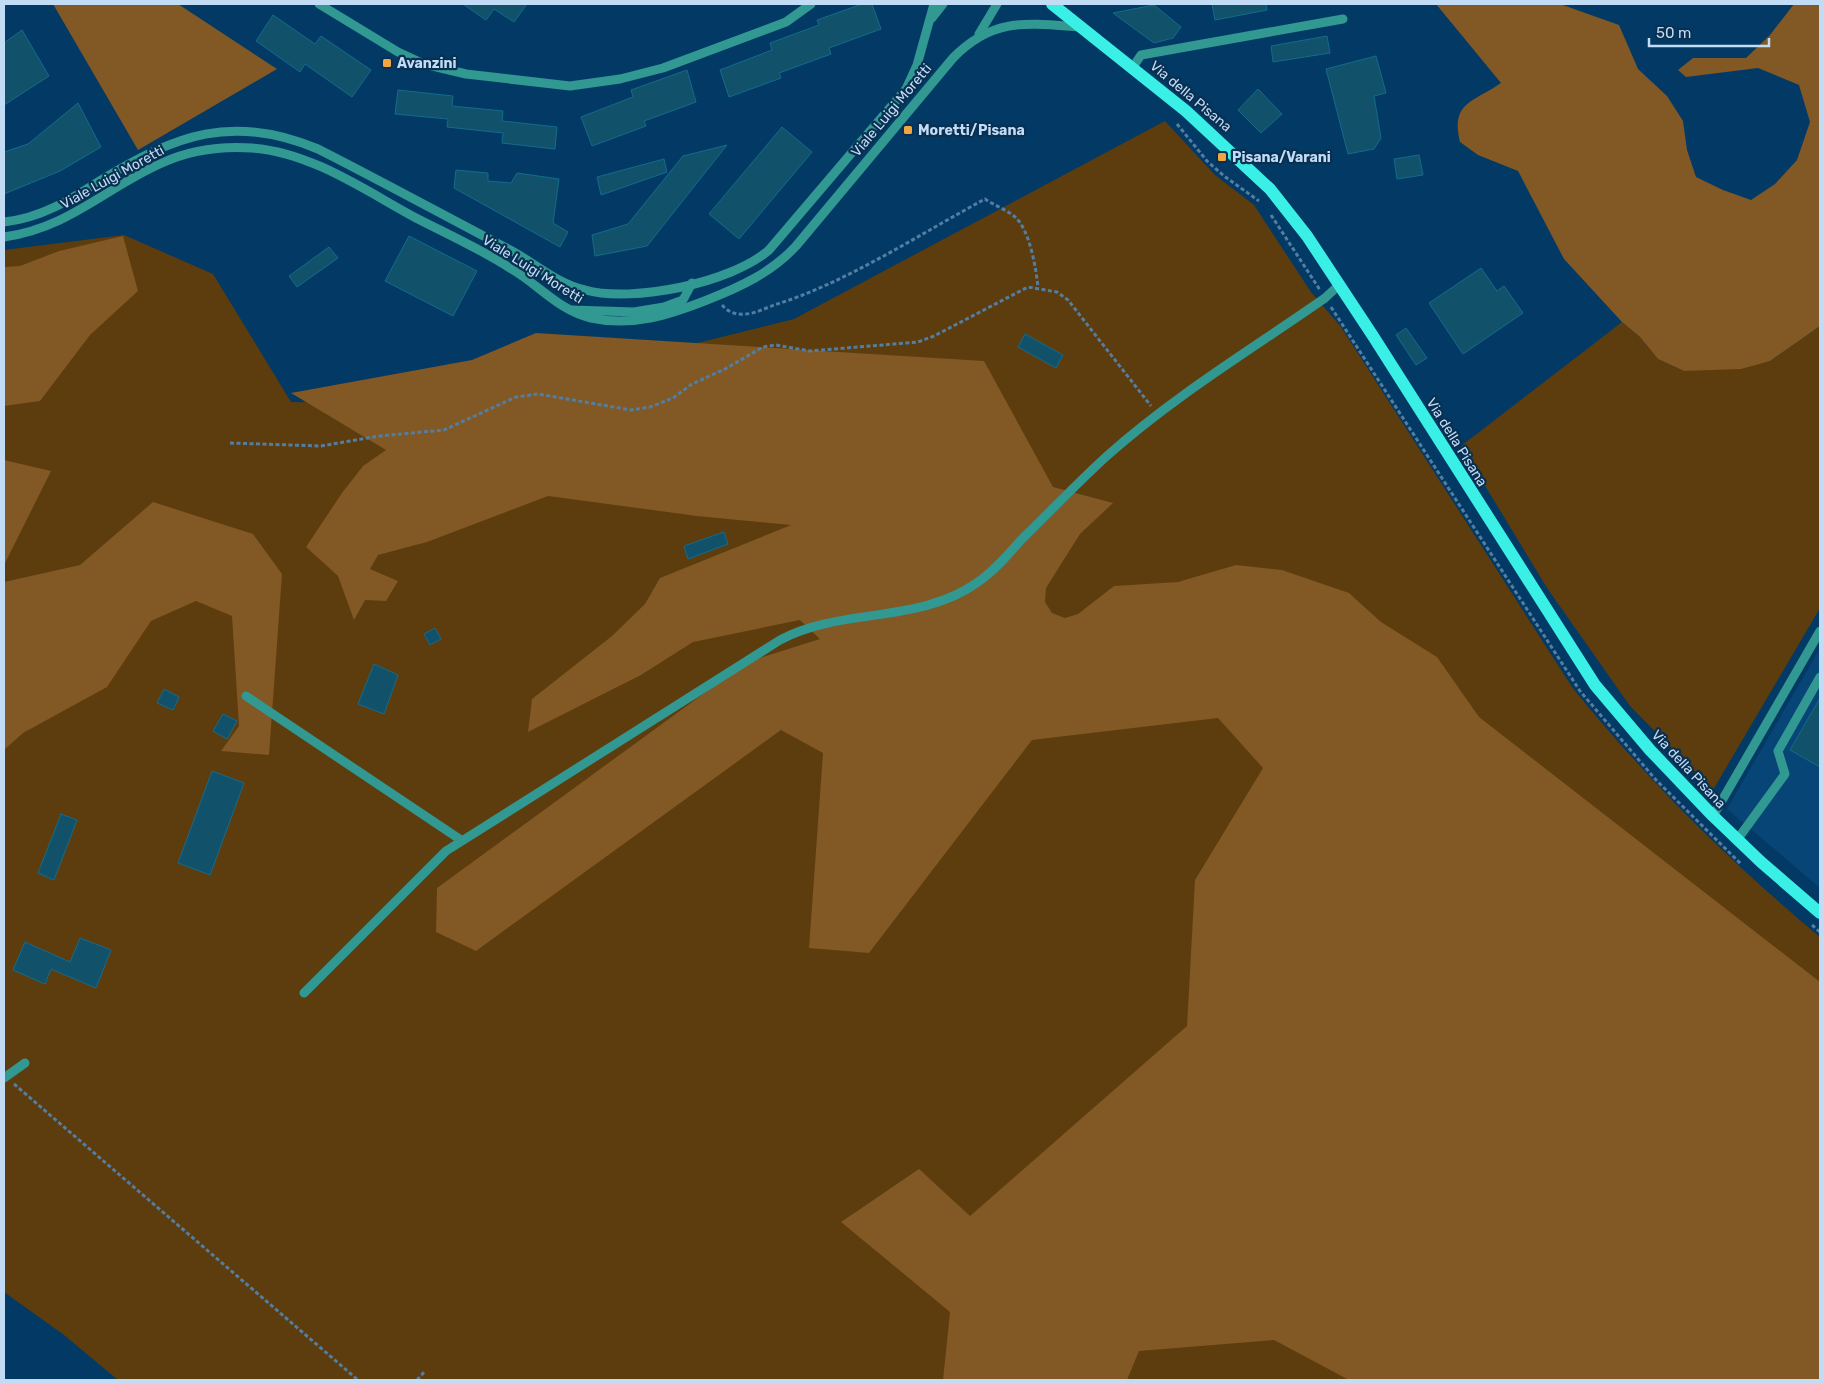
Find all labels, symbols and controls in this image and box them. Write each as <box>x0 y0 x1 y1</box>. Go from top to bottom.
scale bar <box>1649 15 1769 47</box>
text: 50 m <box>1656 24 1691 42</box>
place label: Avanzini <box>397 55 457 72</box>
marker: Avanzini <box>381 57 393 69</box>
street label: Via della Pisana <box>1146 57 1235 135</box>
street label: Viale Luigi Moretti <box>848 60 935 160</box>
place label: Moretti/Pisana <box>918 122 1025 139</box>
marker: Moretti/Pisana <box>902 124 914 136</box>
street label: Viale Luigi Moretti <box>57 142 167 213</box>
place label: Pisana/Varani <box>1232 149 1331 166</box>
marker: Pisana/Varani <box>1216 151 1228 163</box>
street label: Viale Luigi Moretti <box>479 231 586 307</box>
street label: Via della Pisana <box>1423 395 1491 490</box>
street label: Via della Pisana <box>1648 727 1729 812</box>

